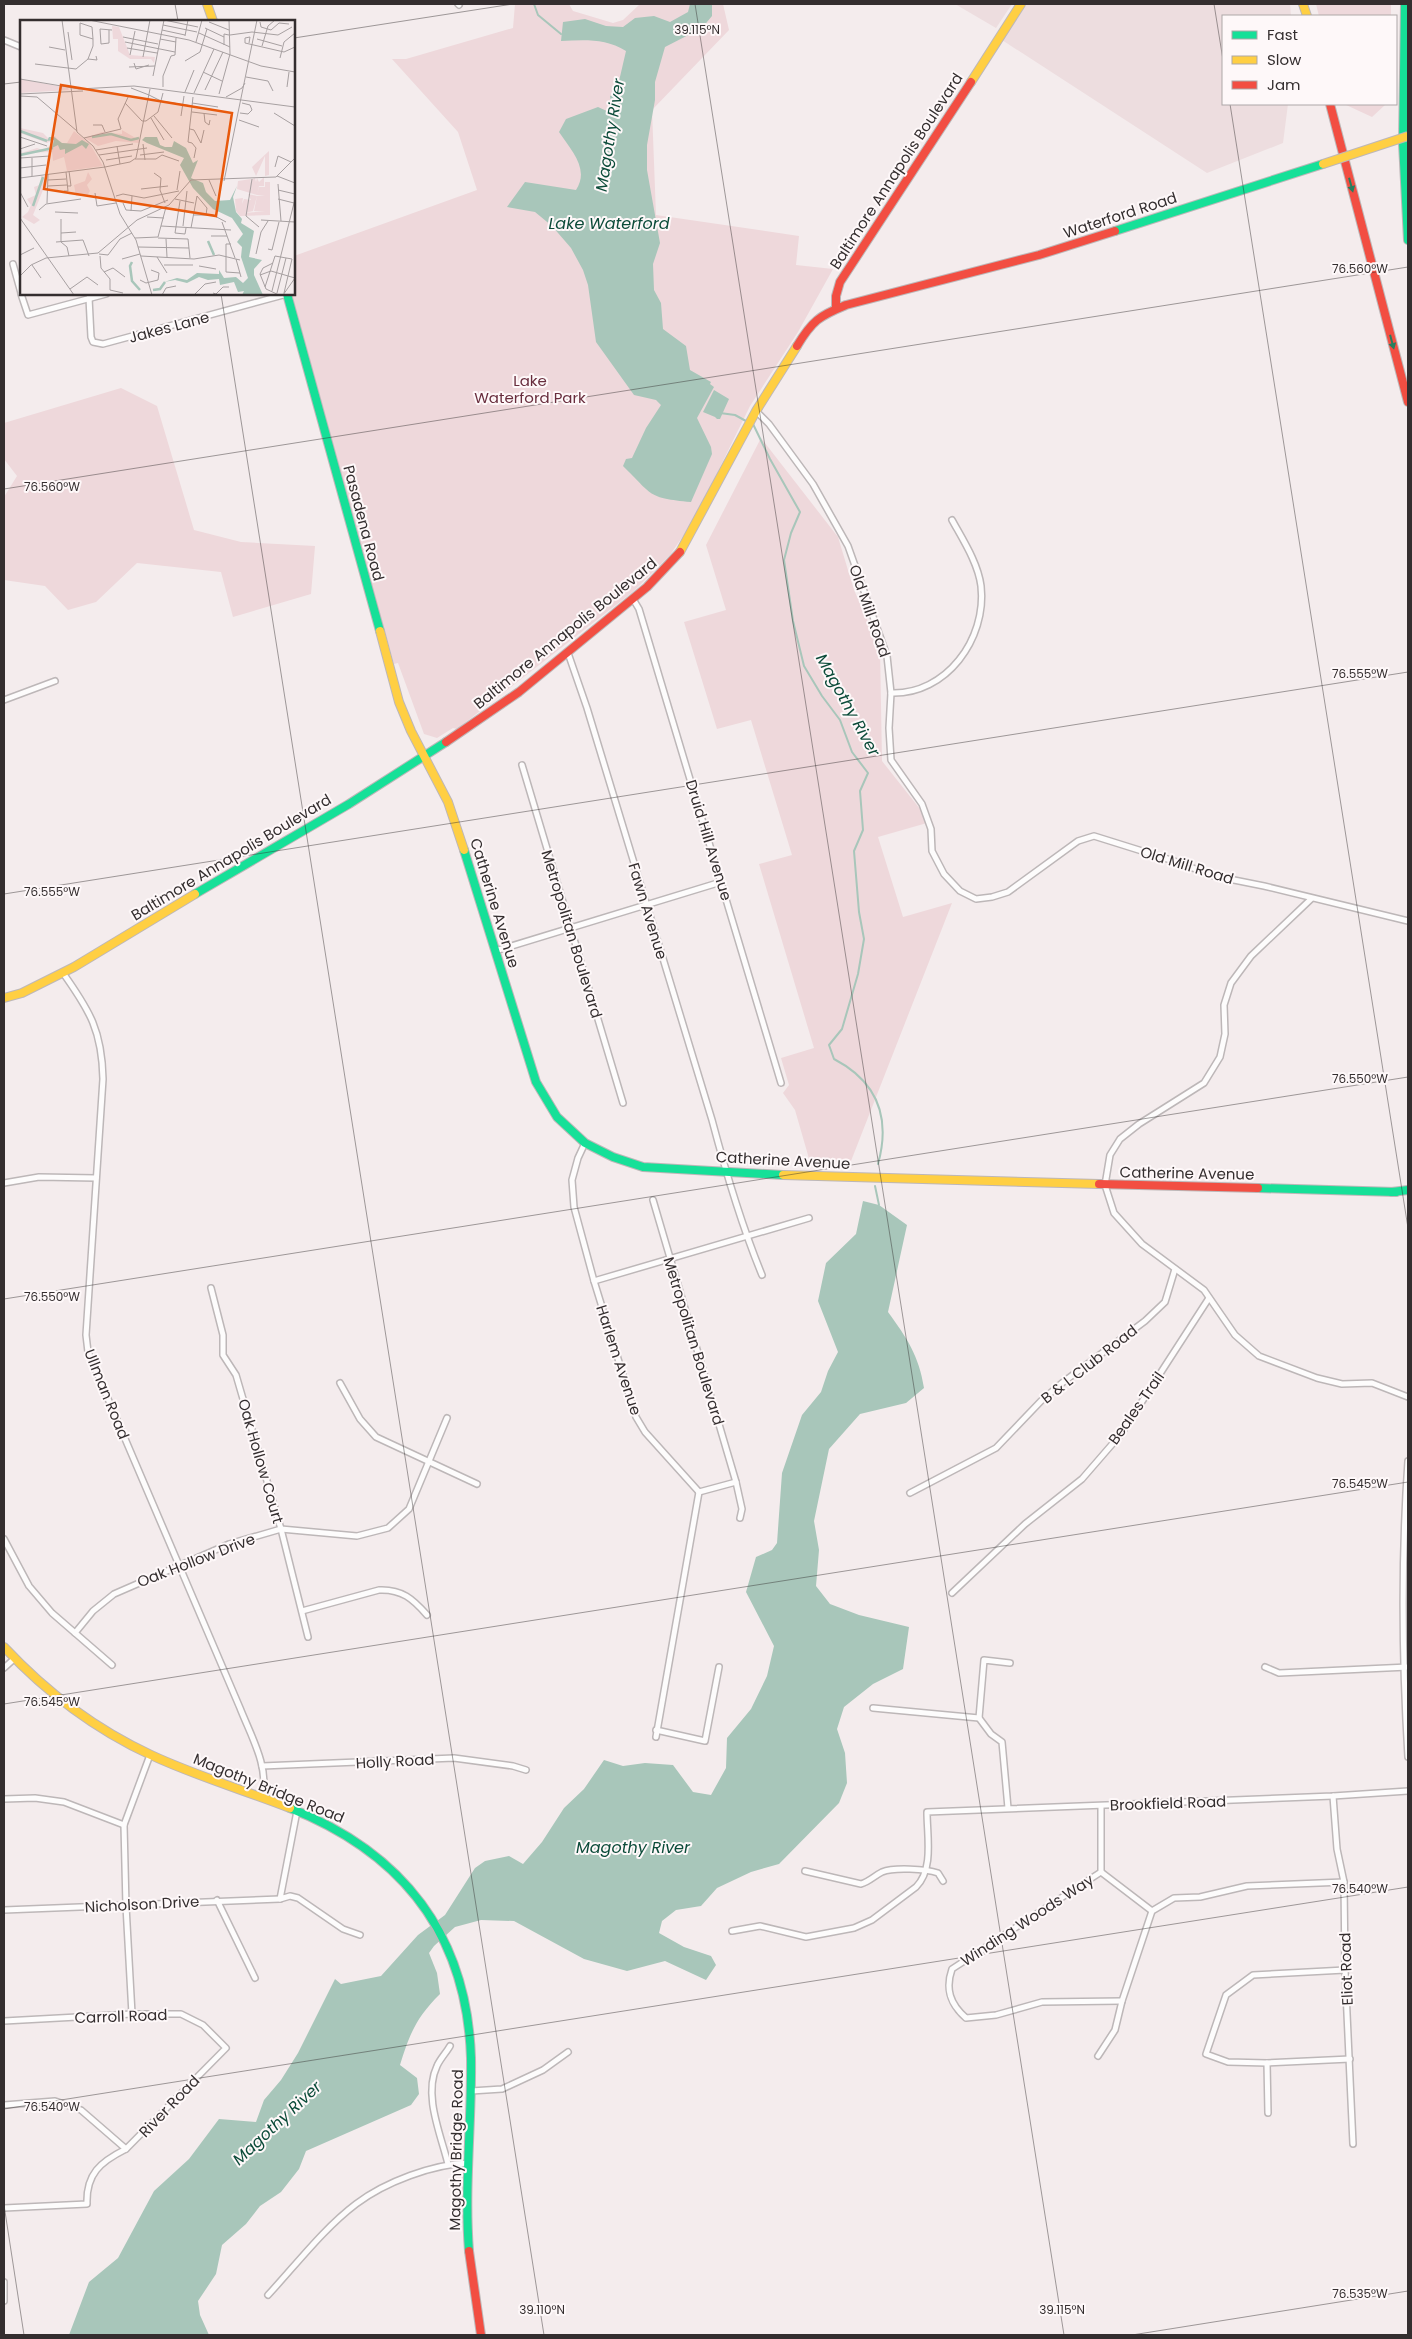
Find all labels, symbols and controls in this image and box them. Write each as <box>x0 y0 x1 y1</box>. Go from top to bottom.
legend <box>1222 15 1397 105</box>
inset map <box>20 20 295 295</box>
text: 39.115°N <box>674 21 720 38</box>
text: Fast <box>1267 24 1298 45</box>
text: Slow <box>1267 49 1302 70</box>
street label: Baltimore Annapolis Boulevard <box>825 69 967 273</box>
text: Jam <box>1267 74 1301 95</box>
water label: Magothy River <box>590 76 630 193</box>
one-way arrow <box>1347 177 1355 192</box>
street label: Waterford Road <box>1060 187 1180 243</box>
water label: Lake Waterford <box>548 212 670 235</box>
text: 76.560°W <box>1332 260 1388 277</box>
street label: Jakes Lane <box>126 306 212 348</box>
one-way arrow <box>1389 334 1397 349</box>
park label: Lake Waterford Park <box>474 370 586 408</box>
street label: Pasadena Road <box>338 463 390 583</box>
text: 76.560°W <box>24 478 80 495</box>
street label: Baltimore Annapolis Boulevard <box>469 552 661 714</box>
street label: Old Mill Road <box>844 562 896 660</box>
water label: Magothy River <box>810 650 886 761</box>
text: 76.555°W <box>1332 665 1388 682</box>
street label: Druid Hill Avenue <box>681 777 737 903</box>
street label: Baltimore Annapolis Boulevard <box>127 789 335 925</box>
street label: Catherine Avenue <box>465 836 525 970</box>
street label: Old Mill Road <box>1138 841 1236 889</box>
street label: Metropolitan Boulevard <box>536 847 608 1021</box>
street label: Fawn Avenue <box>623 860 673 962</box>
text: 76.555°W <box>24 883 80 900</box>
text: 76.550°W <box>1332 1070 1388 1087</box>
street label: Catherine Avenue <box>715 1146 851 1174</box>
street label: Catherine Avenue <box>1120 1161 1254 1185</box>
street label: Metropolitan Boulevard <box>658 1254 730 1428</box>
text: 76.550°W <box>24 1288 80 1305</box>
street label: Harlem Avenue <box>591 1302 647 1418</box>
street label: B & L Club Road <box>1037 1320 1141 1408</box>
street label: Ullman Road <box>79 1346 135 1442</box>
street label: Beales Trail <box>1103 1367 1169 1449</box>
street label: Oak Hollow Court <box>233 1396 289 1526</box>
text: 76.545°W <box>1332 1475 1388 1492</box>
street label: Oak Hollow Drive <box>134 1528 258 1592</box>
text: 76.545°W <box>24 1693 80 1710</box>
street label: Magothy Bridge Road <box>190 1748 348 1828</box>
street label: Holly Road <box>355 1748 435 1774</box>
street label: Brookfield Road <box>1109 1790 1227 1816</box>
water label: Magothy River <box>576 1836 691 1859</box>
street label: Winding Woods Way <box>956 1869 1098 1971</box>
text: 76.540°W <box>1332 1880 1388 1897</box>
street label: Nicholson Drive <box>84 1891 200 1917</box>
street label: Eliot Road <box>1334 1932 1358 2006</box>
street label: Carroll Road <box>74 2004 168 2028</box>
street label: Magothy Bridge Road <box>444 2069 468 2231</box>
street label: River Road <box>134 2070 204 2142</box>
water label: Magothy River <box>227 2075 327 2170</box>
text: 76.540°W <box>24 2098 80 2115</box>
text: 76.535°W <box>1332 2285 1388 2302</box>
text: 39.110°N <box>519 2301 565 2318</box>
text: 39.115°N <box>1039 2301 1085 2318</box>

